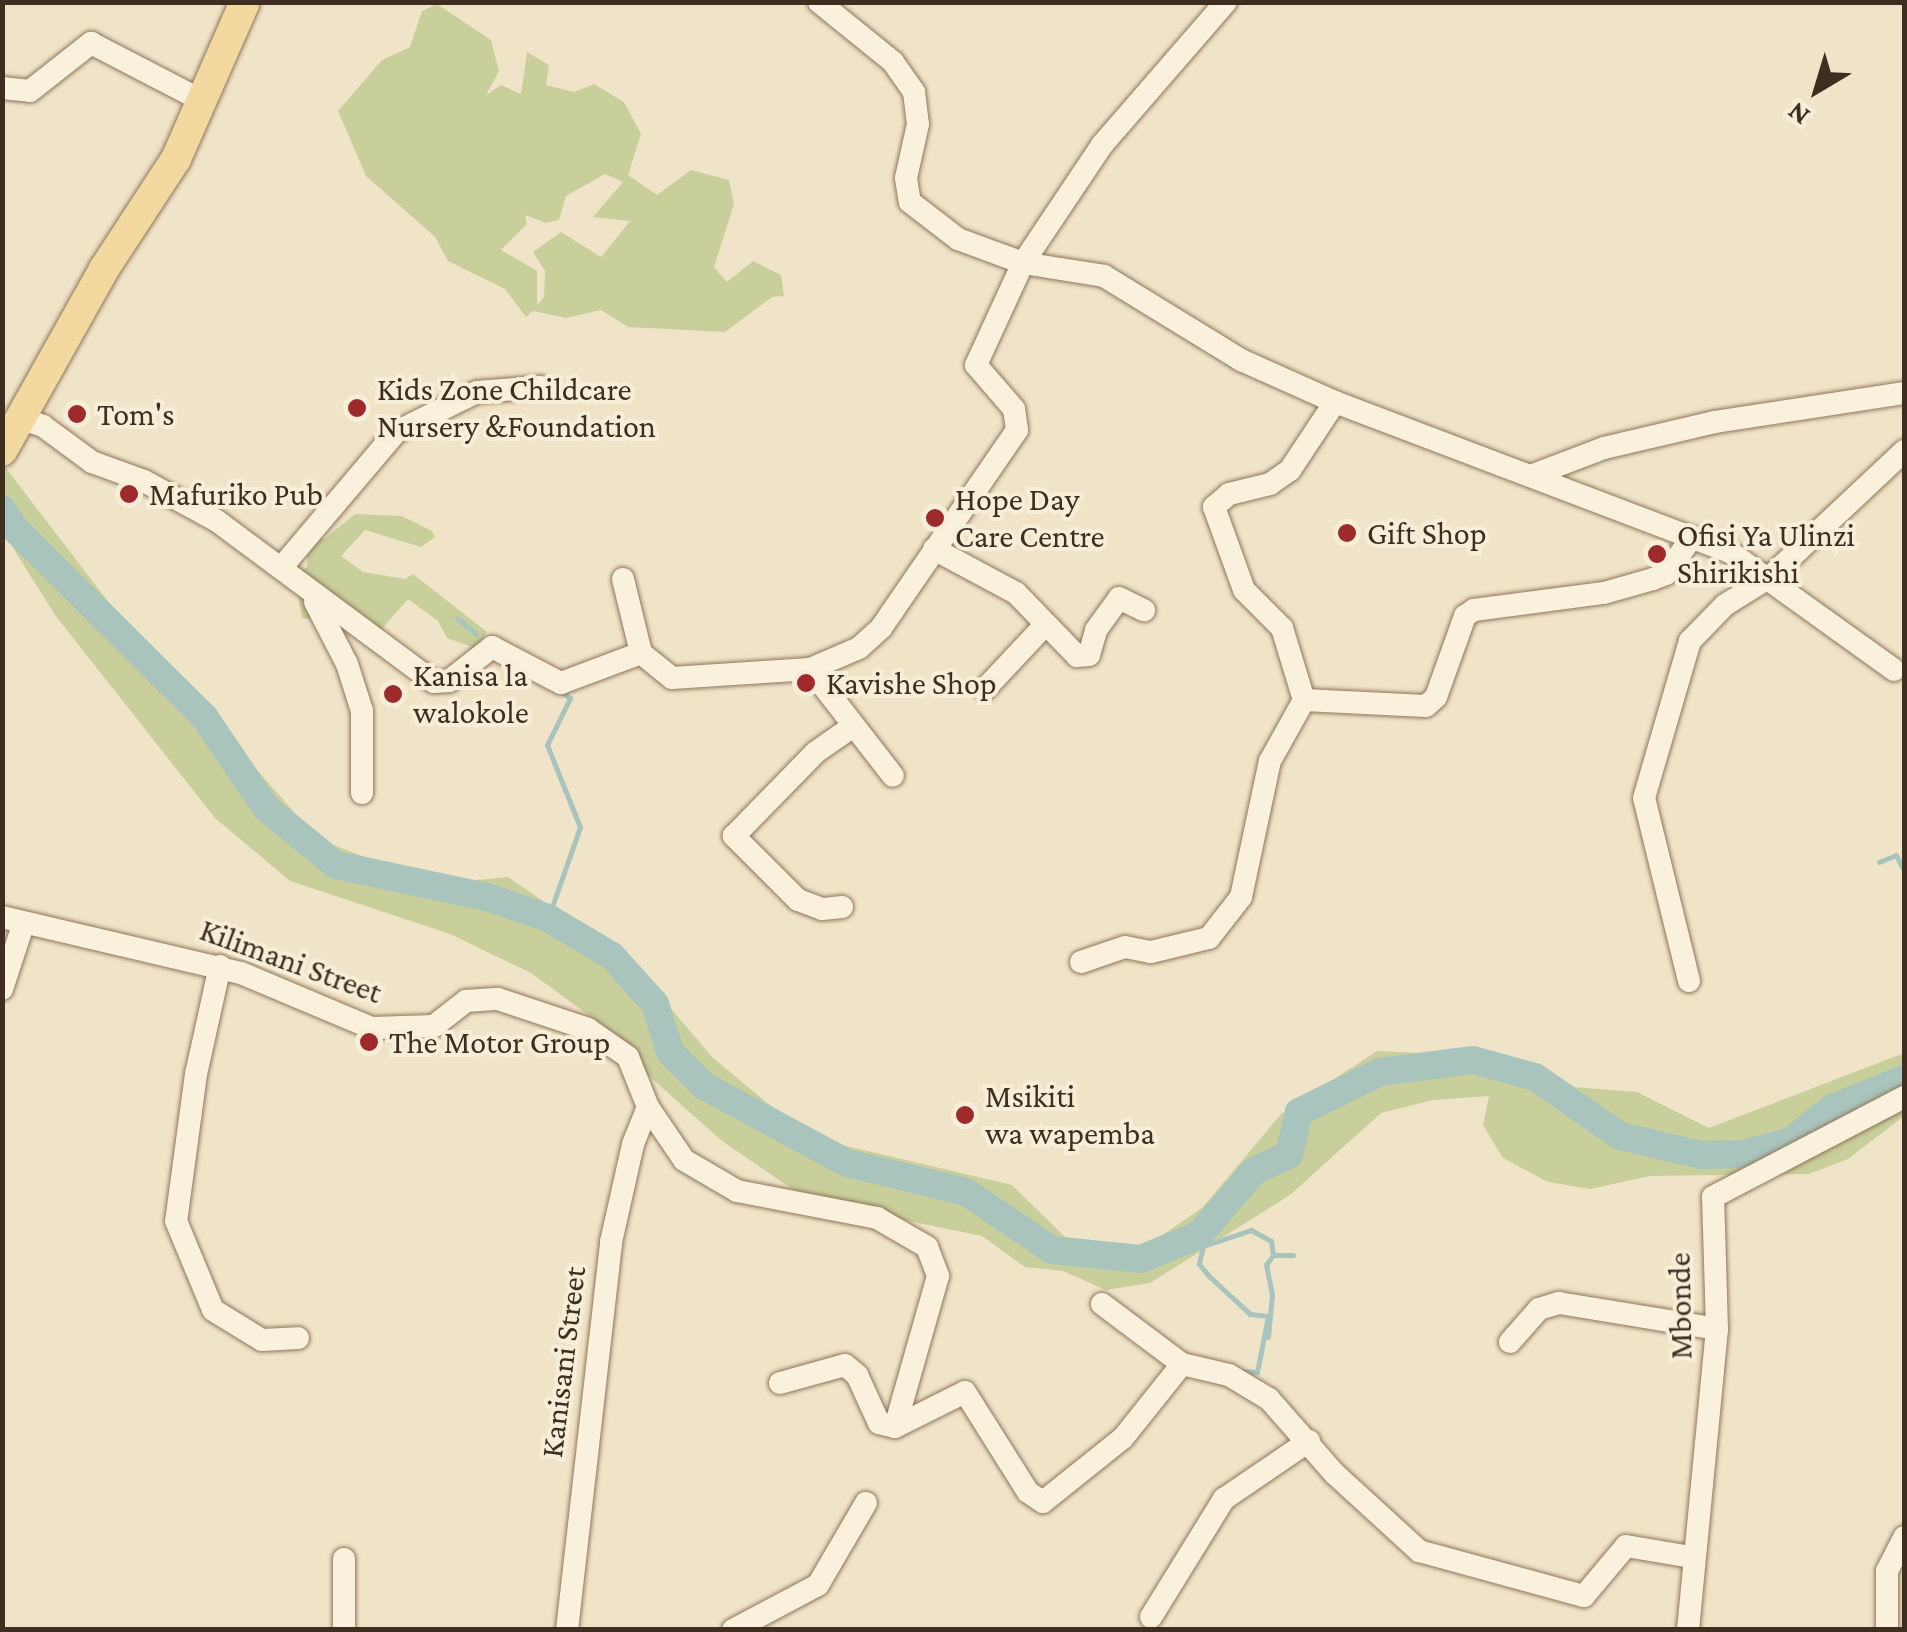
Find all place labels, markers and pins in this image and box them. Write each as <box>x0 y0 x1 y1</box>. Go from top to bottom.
place label: Kids Zone Childcare Nursery &Foundation <box>377 371 656 446</box>
place label: Tom's <box>97 395 175 433</box>
marker: Kids Zone Childcare Nursery &Foundation <box>346 397 368 419</box>
marker: Tom's <box>66 403 88 425</box>
place label: Mafuriko Pub <box>149 475 323 513</box>
place label: Hope Day Care Centre <box>955 481 1105 556</box>
marker: Mafuriko Pub <box>118 483 140 505</box>
marker: Hope Day Care Centre <box>924 507 946 529</box>
place label: Gift Shop <box>1367 514 1486 552</box>
place label: Ofisi Ya Ulinzi Shirikishi <box>1677 517 1855 592</box>
marker: Gift Shop <box>1336 522 1358 544</box>
marker: Ofisi Ya Ulinzi Shirikishi <box>1646 543 1668 565</box>
place label: Kanisa la walokole <box>413 657 529 732</box>
place label: Kavishe Shop <box>826 664 997 702</box>
marker: Kavishe Shop <box>795 672 817 694</box>
marker: Kanisa la walokole <box>382 683 404 705</box>
place label: The Motor Group <box>389 1023 610 1061</box>
marker: The Motor Group <box>358 1031 380 1053</box>
place label: Msikiti wa wapemba <box>985 1078 1155 1153</box>
marker: Msikiti wa wapemba <box>954 1104 976 1126</box>

